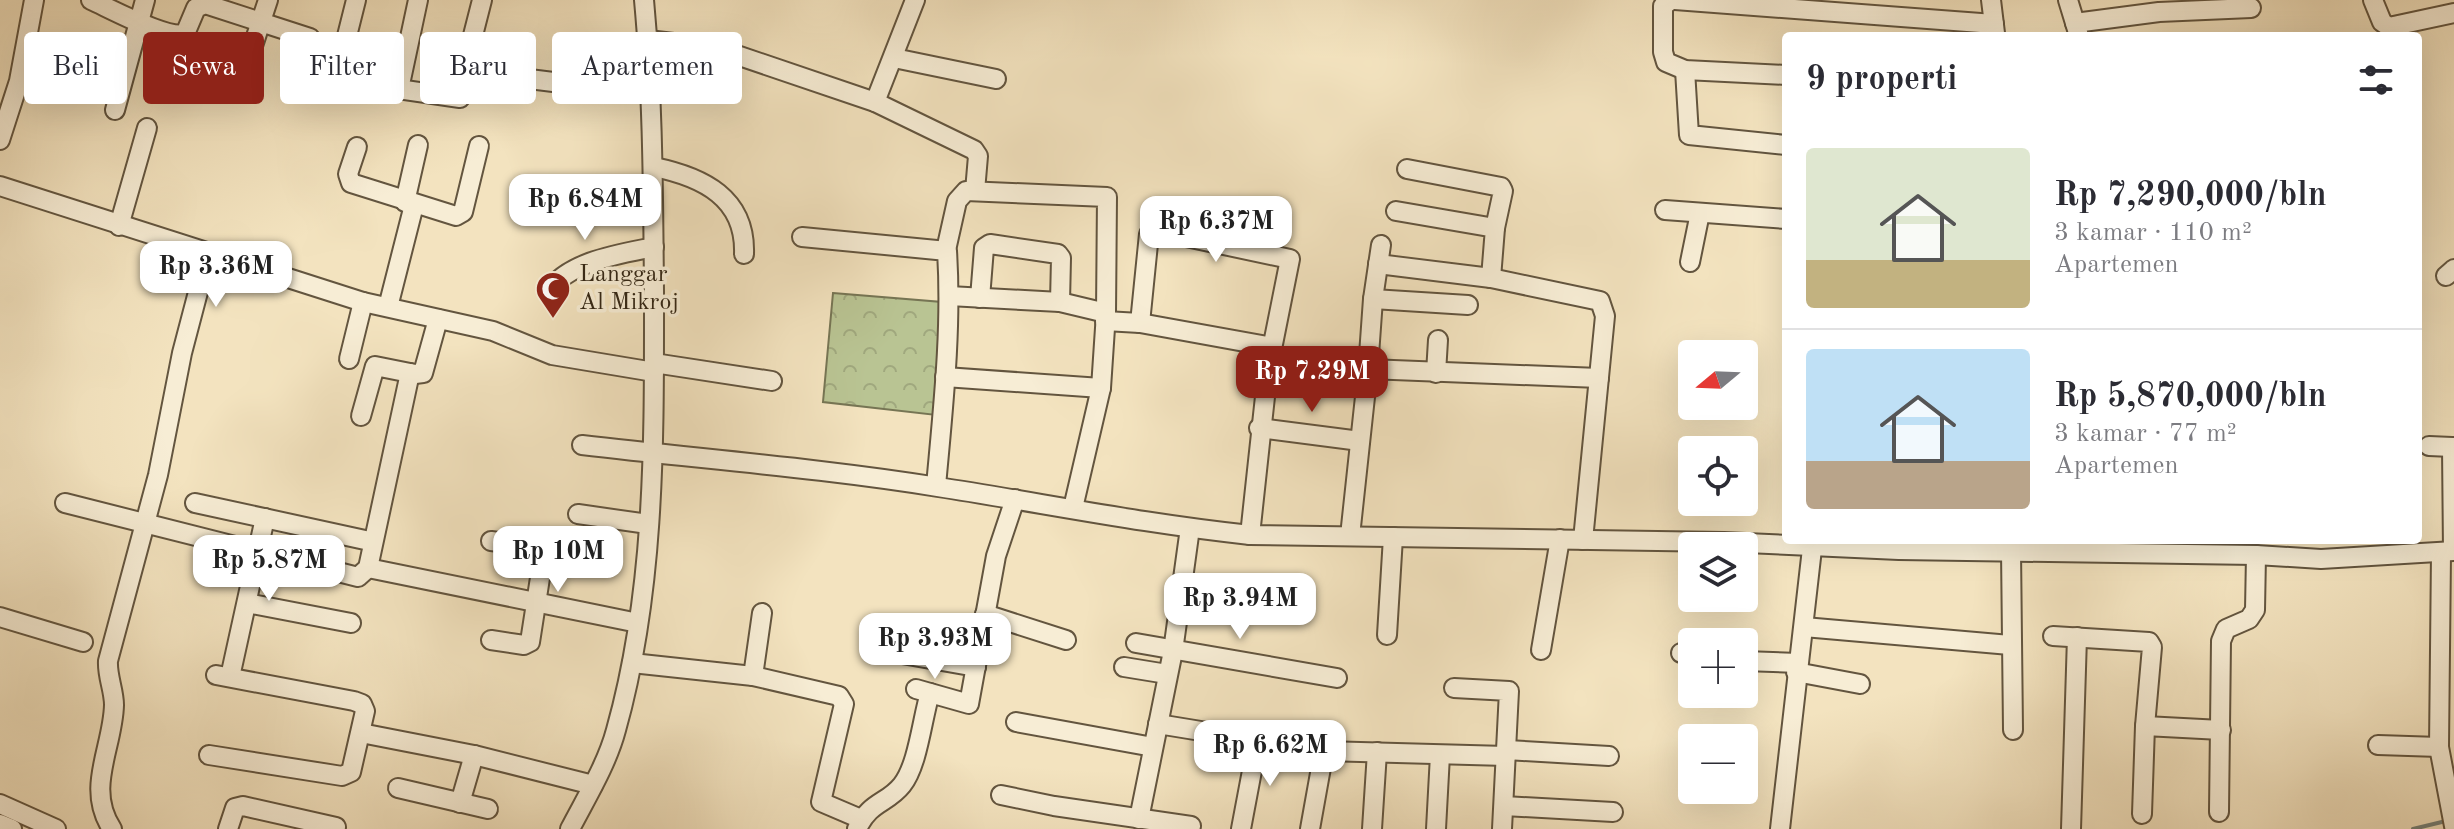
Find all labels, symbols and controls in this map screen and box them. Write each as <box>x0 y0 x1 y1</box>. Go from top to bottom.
chip: Beli <box>24 32 127 104</box>
chip: Sewa <box>143 32 264 104</box>
chip: Filter <box>280 32 404 104</box>
chip: Baru <box>420 32 536 104</box>
chip: Apartemen <box>552 32 742 104</box>
icon: filters <box>2354 58 2398 102</box>
text: 9 properti <box>1806 63 1957 97</box>
pin: Rp 6.84M <box>502 174 668 242</box>
text: Rp 7,290,000/bln <box>2054 179 2327 213</box>
icon: home <box>1870 180 1966 276</box>
text: Rp 6.84M <box>527 187 643 213</box>
pin: Rp 6.37M <box>1133 196 1299 264</box>
text: Rp 6.37M <box>1158 209 1274 235</box>
text: 3 kamar · 110 m² <box>2054 220 2252 246</box>
pin: Rp 3.36M <box>133 241 299 309</box>
text: Apartemen <box>2054 252 2179 278</box>
text: Rp 3.36M <box>158 254 274 280</box>
place label: Langgar Al Mikroj <box>579 263 679 315</box>
mosque icon: Langgar Al Mikroj <box>534 270 572 320</box>
north arrow <box>1678 340 1758 420</box>
map controls <box>1678 340 1758 804</box>
pin: Rp 7.29M <box>1229 346 1395 414</box>
text: Rp 7.29M <box>1254 359 1370 385</box>
text: Rp 5,870,000/bln <box>2054 380 2327 414</box>
icon: home <box>1870 381 1966 477</box>
text: 3 kamar · 77 m² <box>2054 421 2237 447</box>
button: locate <box>1678 436 1758 516</box>
text: Apartemen <box>2054 453 2179 479</box>
pin: Rp 10M <box>493 526 623 594</box>
button: layers <box>1678 532 1758 612</box>
pin: Rp 5.87M <box>186 535 352 603</box>
text: Rp 10M <box>511 539 605 565</box>
text: Rp 5.87M <box>211 548 327 574</box>
pin: Rp 3.94M <box>1157 573 1323 641</box>
text: Rp 3.94M <box>1182 586 1298 612</box>
pin: Rp 3.93M <box>852 613 1018 681</box>
text: Rp 3.93M <box>877 626 993 652</box>
button: + <box>1678 628 1758 708</box>
pin: Rp 6.62M <box>1187 720 1353 788</box>
button: − <box>1678 724 1758 804</box>
text: Rp 6.62M <box>1212 733 1328 759</box>

